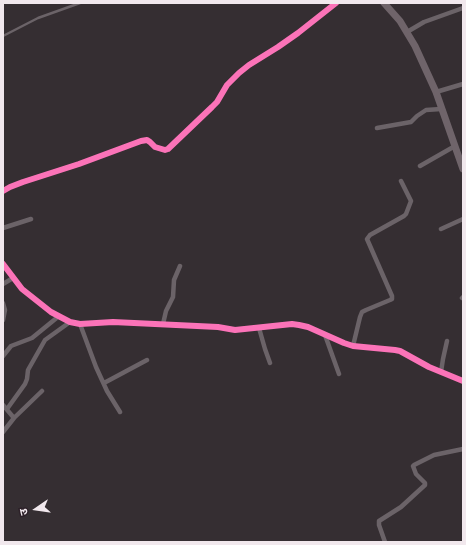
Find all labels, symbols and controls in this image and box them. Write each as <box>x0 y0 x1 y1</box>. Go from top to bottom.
north arrow <box>16 489 56 529</box>
text: उ <box>17 507 31 516</box>

